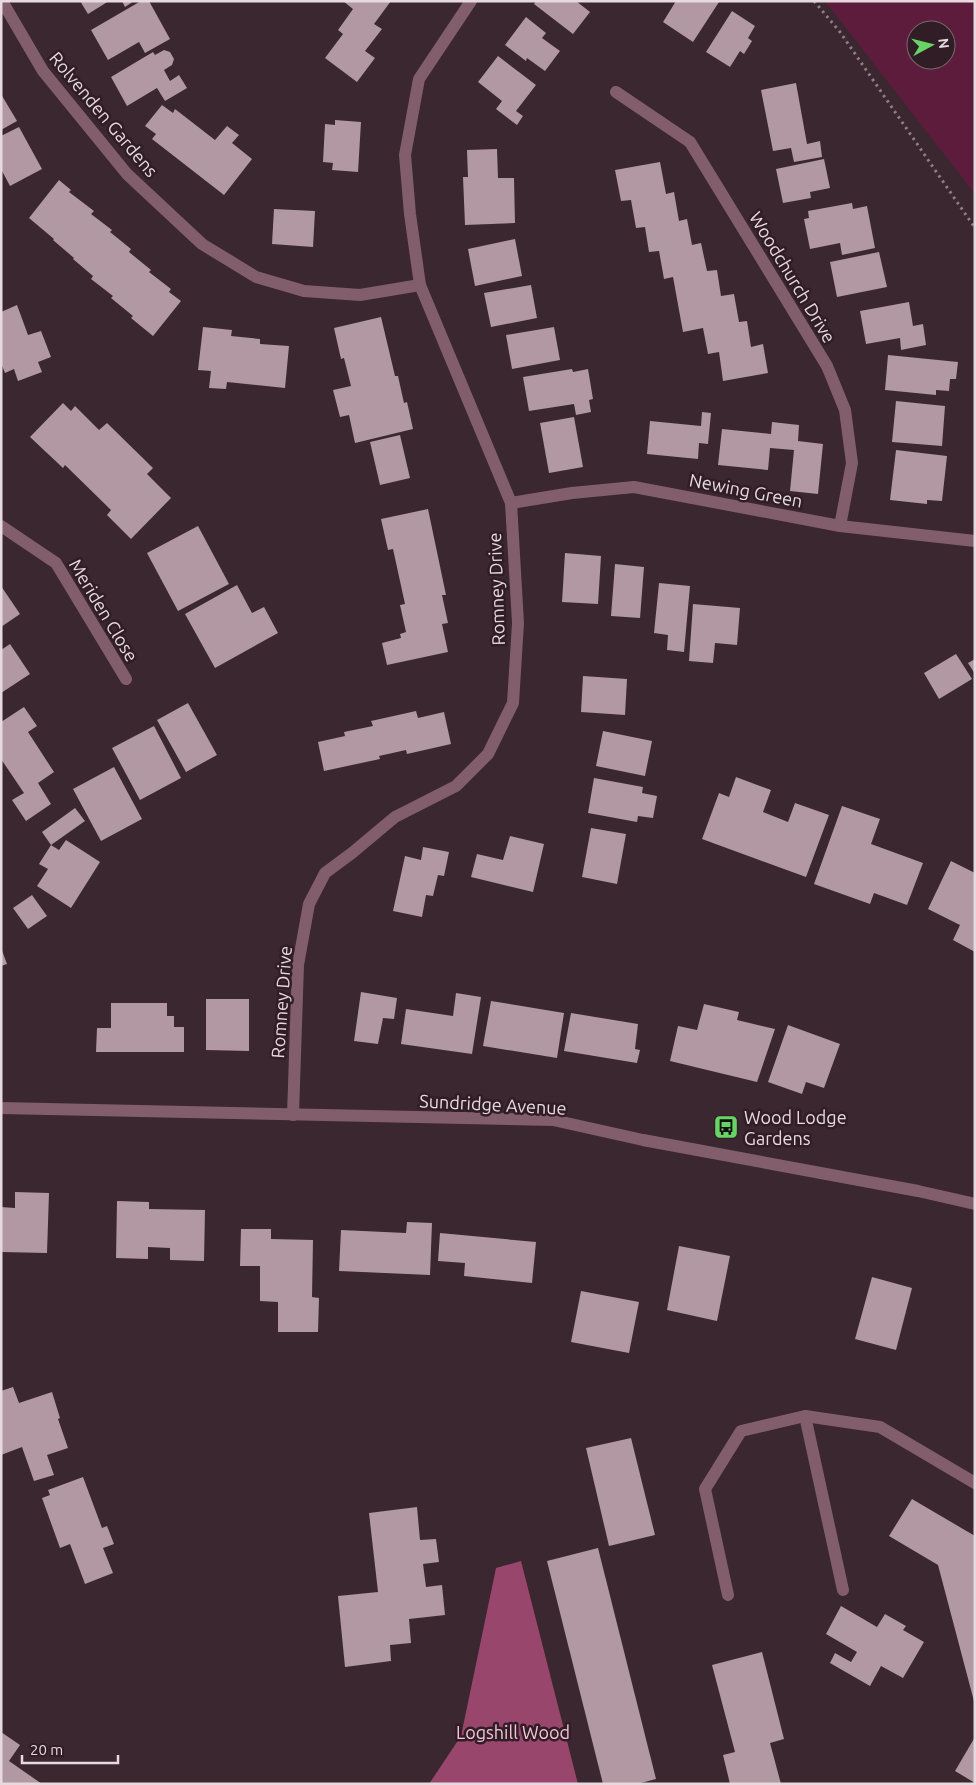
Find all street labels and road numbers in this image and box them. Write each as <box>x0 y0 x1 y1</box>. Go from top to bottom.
street label: Rolvenden Gardens <box>46 48 162 181</box>
street label: Woodchurch Drive <box>746 208 840 346</box>
street label: Newing Green <box>688 469 804 511</box>
street label: Romney Drive <box>484 532 508 646</box>
street label: Meriden Close <box>66 555 142 665</box>
street label: Romney Drive <box>267 945 295 1059</box>
street label: Sundridge Avenue <box>419 1090 567 1118</box>

